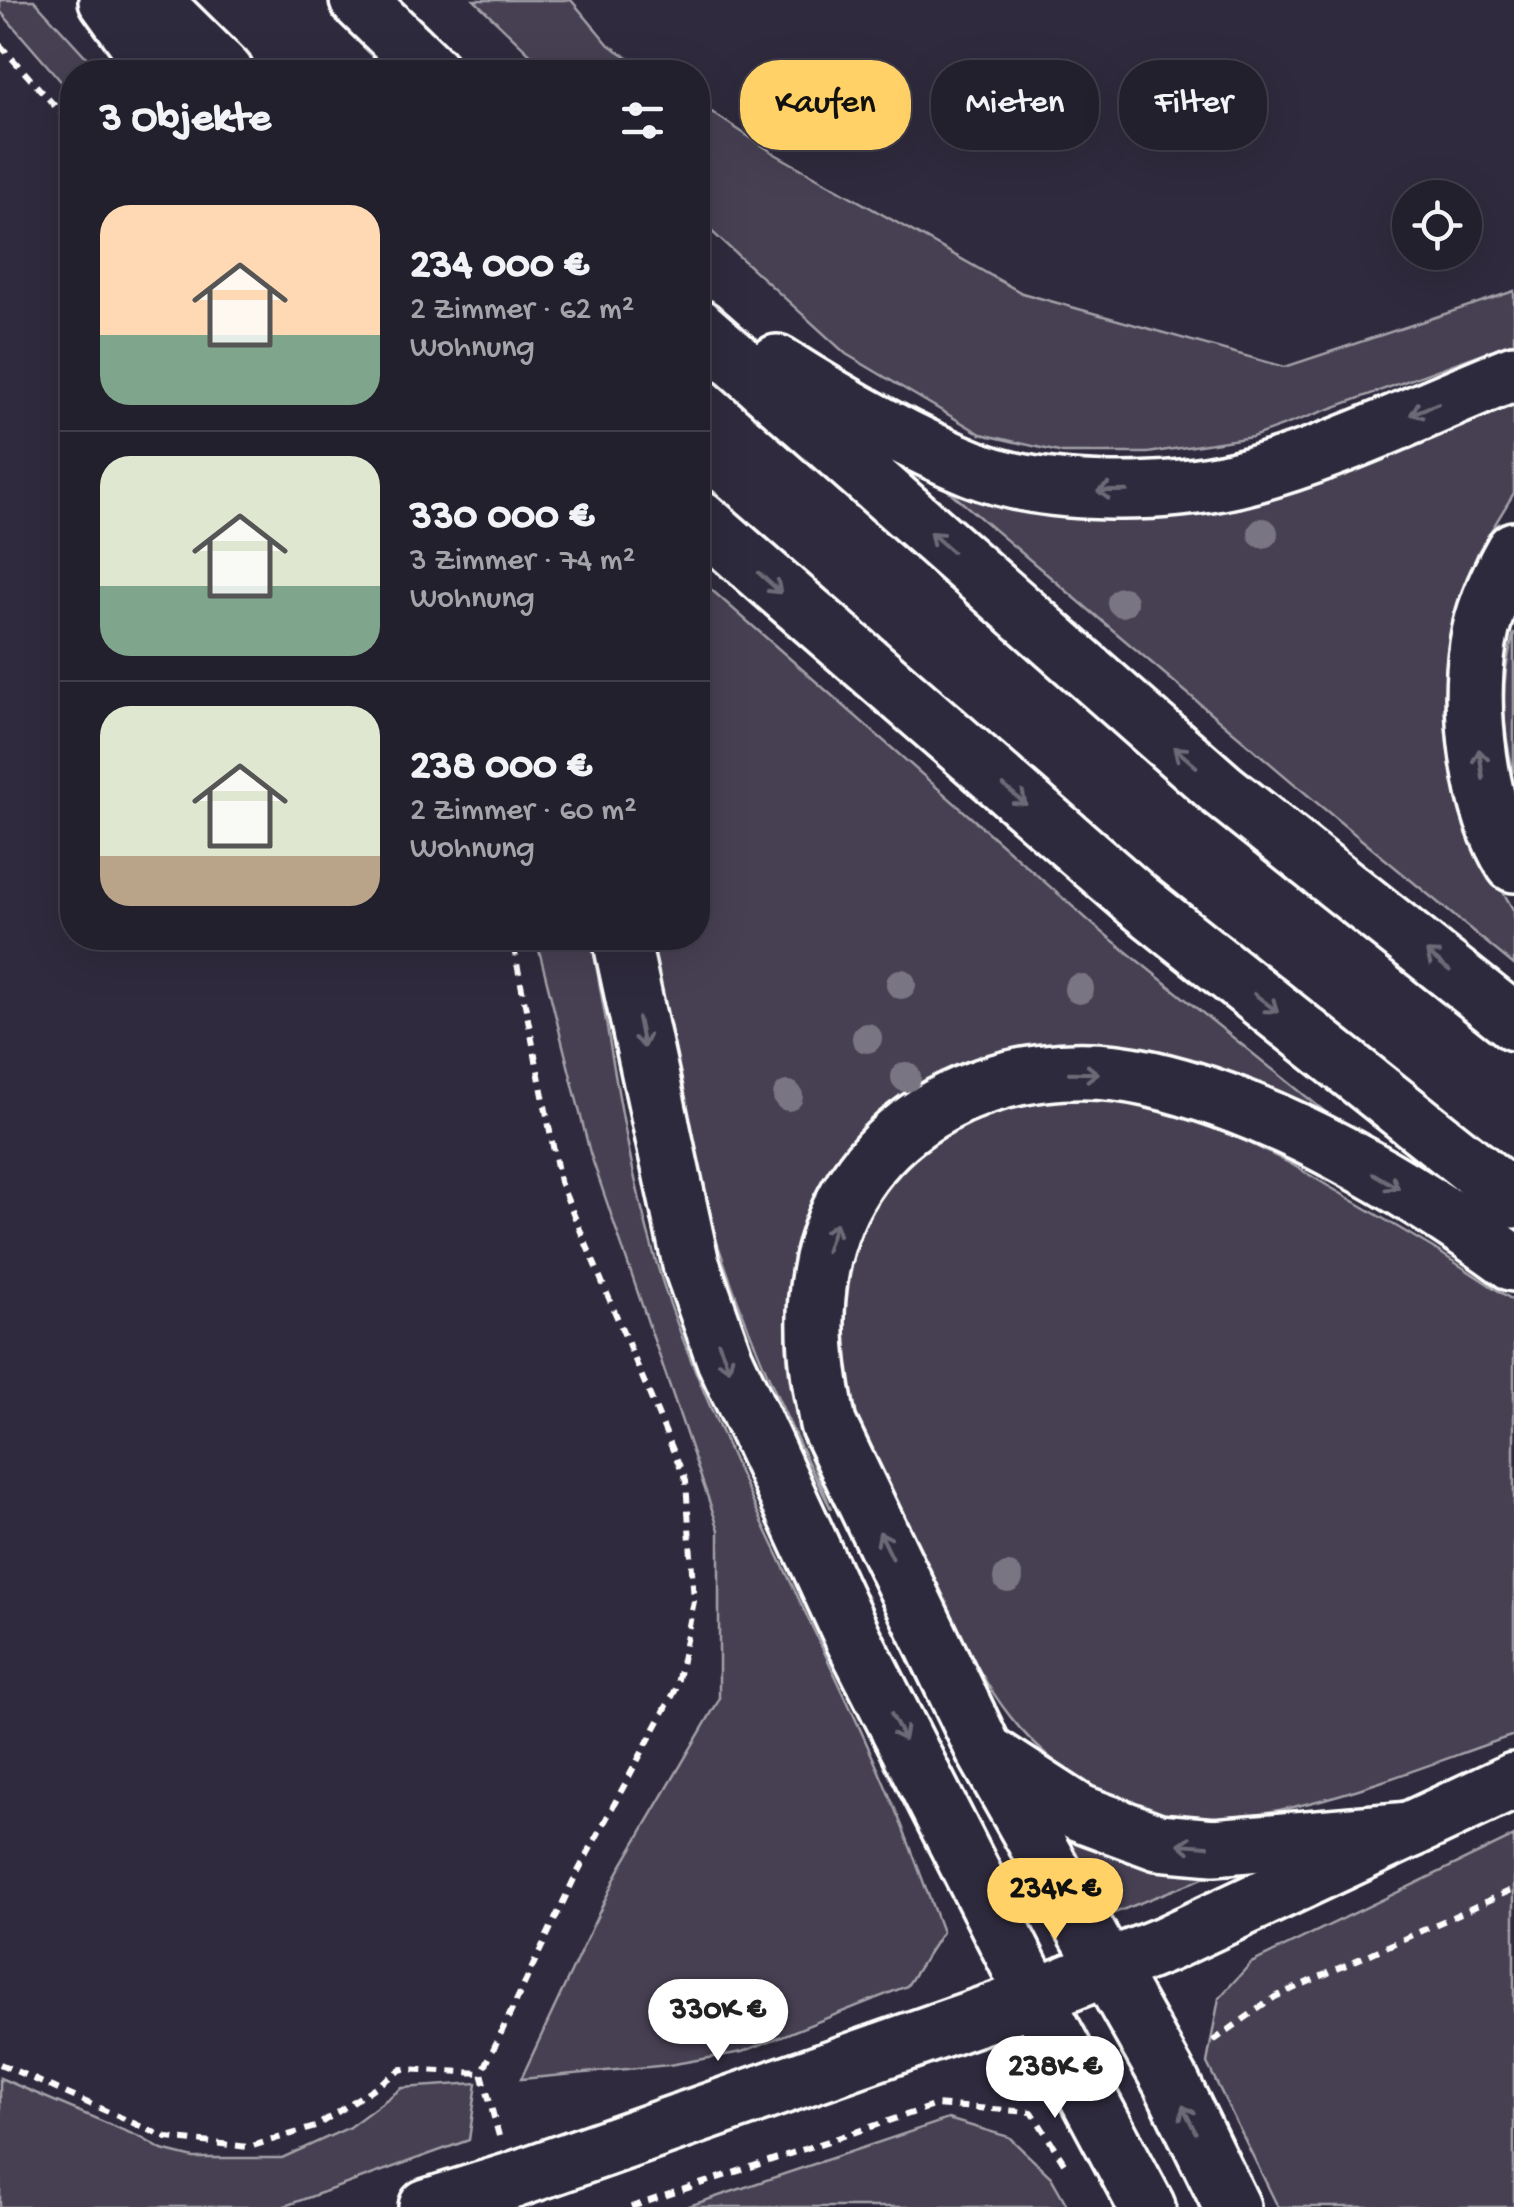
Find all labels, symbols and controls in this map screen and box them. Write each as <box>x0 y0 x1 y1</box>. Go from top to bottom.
chip: Kaufen <box>740 60 911 150</box>
chip: Mieten <box>931 60 1099 150</box>
chip: Filter <box>1119 60 1267 150</box>
icon: filters <box>615 93 670 148</box>
text: 3 Objekte <box>100 96 271 145</box>
map controls <box>1392 180 1482 270</box>
button: locate <box>1392 180 1482 270</box>
text: 234 000 € <box>410 243 589 292</box>
icon: home <box>180 245 300 365</box>
text: 2 Zimmer · 62 m² <box>410 292 634 330</box>
text: Wohnung <box>410 330 535 368</box>
one-way arrow <box>1409 402 1439 420</box>
one-way arrow <box>1097 481 1129 500</box>
text: 330 000 € <box>410 494 594 543</box>
icon: home <box>180 496 300 616</box>
one-way arrow <box>929 531 954 554</box>
text: 3 Zimmer · 74 m² <box>410 543 635 581</box>
one-way arrow <box>757 571 782 594</box>
text: Wohnung <box>410 581 535 619</box>
text: 238 000 € <box>410 744 592 793</box>
icon: home <box>180 746 300 866</box>
one-way arrow <box>1173 746 1198 769</box>
one-way arrow <box>1471 749 1489 781</box>
one-way arrow <box>1002 784 1028 806</box>
text: 2 Zimmer · 60 m² <box>410 793 637 831</box>
text: Wohnung <box>410 831 535 869</box>
one-way arrow <box>1425 951 1452 972</box>
one-way arrow <box>1252 992 1278 1014</box>
one-way arrow <box>632 1016 651 1048</box>
one-way arrow <box>1066 1064 1099 1082</box>
one-way arrow <box>1371 1172 1400 1192</box>
one-way arrow <box>823 1221 841 1253</box>
one-way arrow <box>717 1340 735 1370</box>
one-way arrow <box>875 1531 894 1561</box>
one-way arrow <box>889 1712 908 1742</box>
one-way arrow <box>1177 1836 1209 1855</box>
pin: 234K € <box>974 1858 1136 1943</box>
text: 234K € <box>1009 1871 1101 1909</box>
pin: 330K € <box>637 1979 799 2064</box>
text: 330K € <box>670 1992 766 2030</box>
pin: 238K € <box>974 2036 1136 2121</box>
text: 238K € <box>1008 2049 1102 2087</box>
one-way arrow <box>1179 2105 1198 2135</box>

